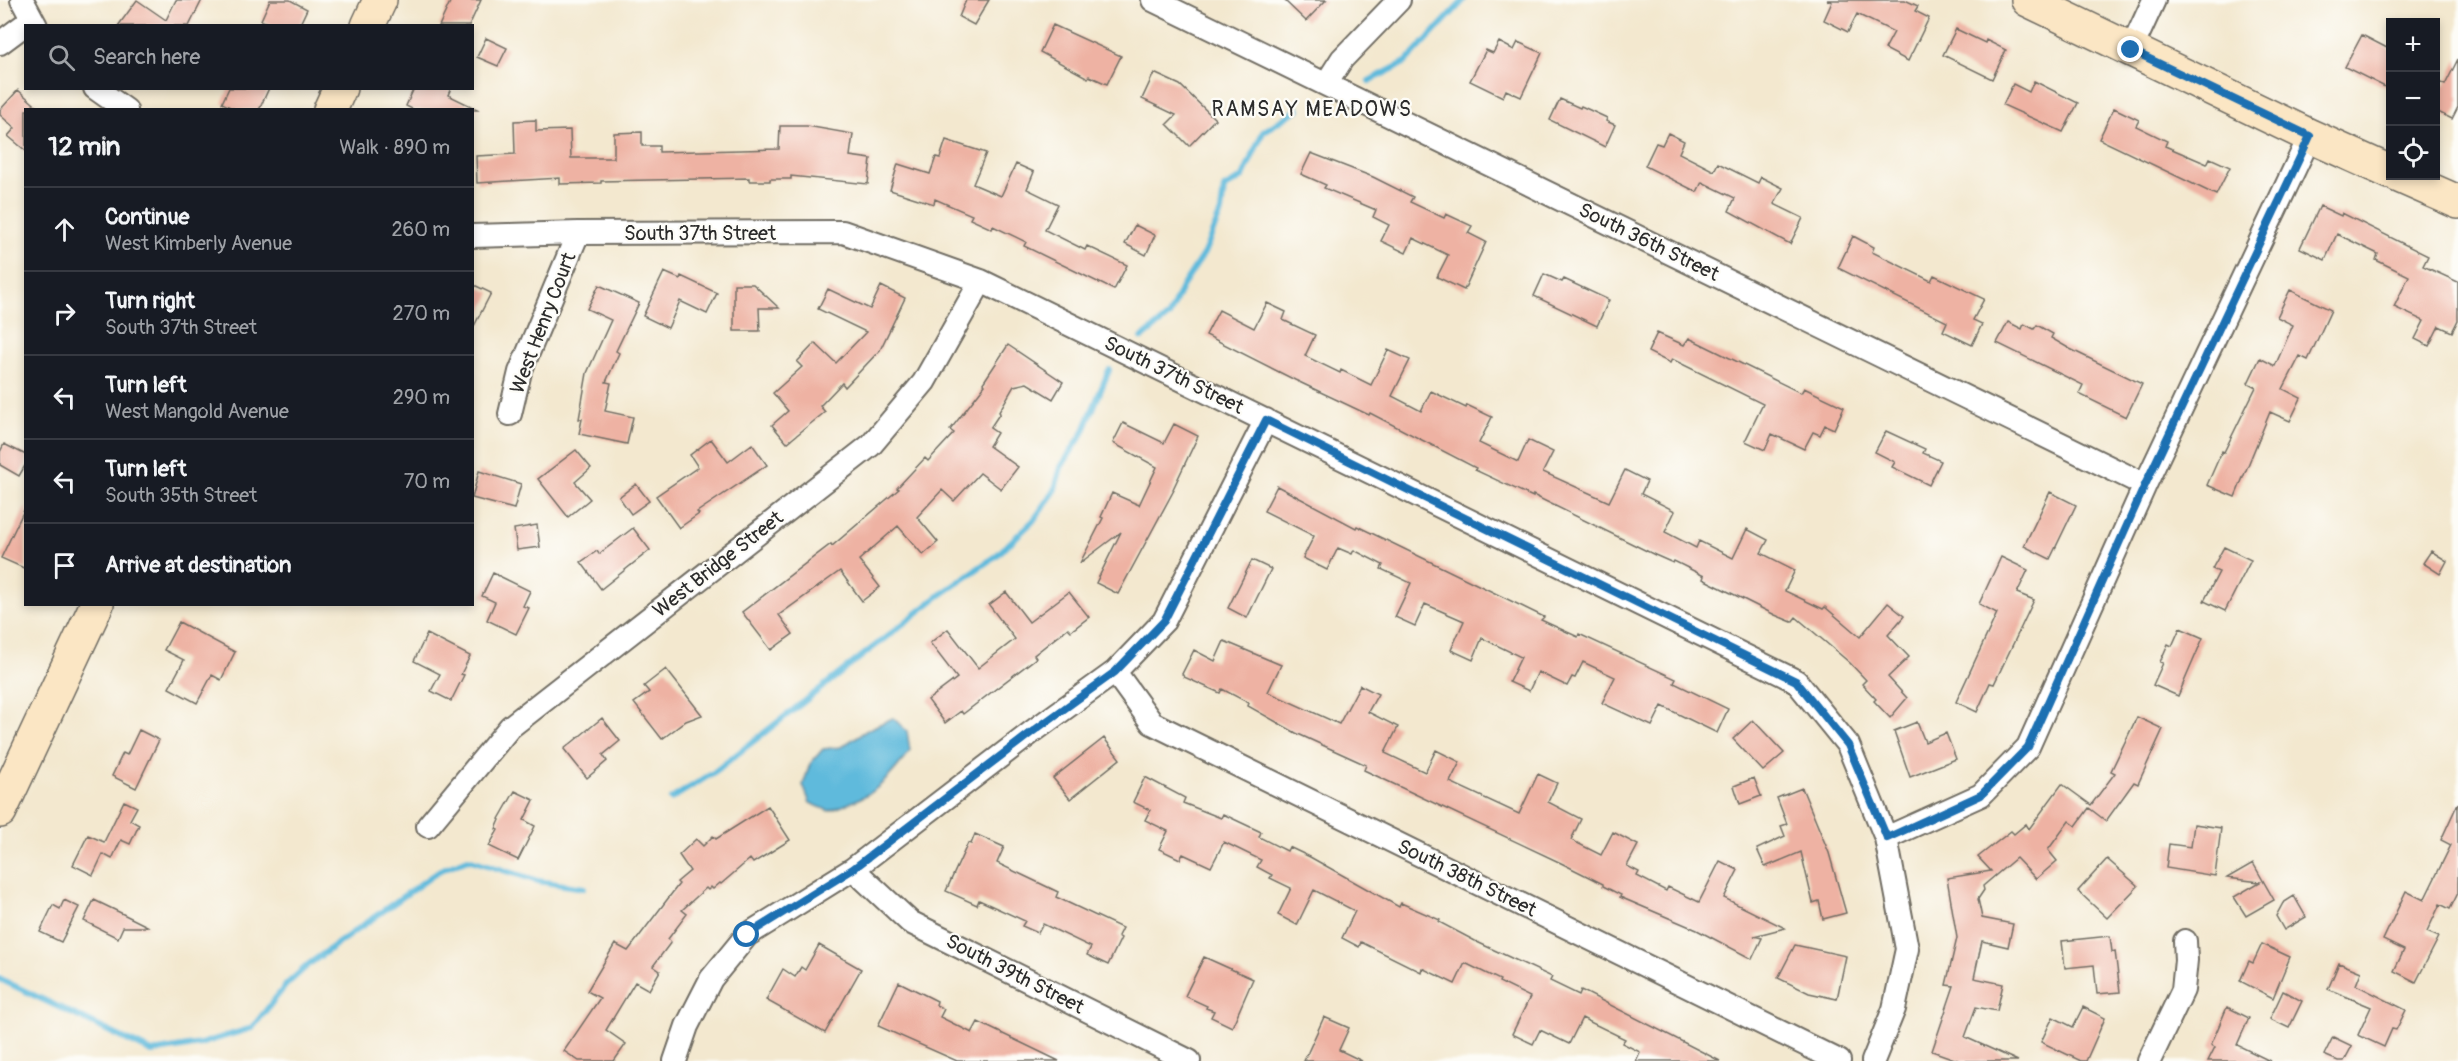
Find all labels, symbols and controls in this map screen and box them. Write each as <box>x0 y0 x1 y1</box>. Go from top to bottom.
map controls <box>2386 18 2440 180</box>
button: + <box>2386 18 2440 72</box>
search box <box>24 24 474 90</box>
route end <box>2117 36 2143 62</box>
icon: search <box>45 41 78 74</box>
text: Search here <box>93 43 200 71</box>
button: − <box>2386 72 2440 126</box>
district label: RAMSAY MEADOWS <box>1212 96 1412 123</box>
button: locate <box>2386 126 2440 180</box>
text: 12 min <box>48 131 121 163</box>
text: Walk · 890 m <box>339 135 450 160</box>
street label: South 36th Street <box>1575 197 1724 287</box>
text: Continue <box>105 203 189 231</box>
icon: ahead <box>48 213 81 246</box>
text: 260 m <box>391 217 450 242</box>
street label: South 37th Street <box>624 221 777 246</box>
text: West Kimberly Avenue <box>105 231 292 256</box>
street label: West Henry Court <box>505 248 582 397</box>
text: Turn right <box>105 287 195 315</box>
icon: right <box>48 297 81 330</box>
text: 270 m <box>392 301 450 326</box>
text: South 37th Street <box>105 315 257 340</box>
street label: South 37th Street <box>1100 330 1249 420</box>
text: Turn left <box>105 371 187 399</box>
icon: left <box>48 381 81 414</box>
text: 290 m <box>393 385 450 410</box>
text: West Mangold Avenue <box>105 399 289 424</box>
text: Turn left <box>105 455 187 483</box>
icon: left <box>48 465 81 498</box>
text: 70 m <box>404 469 450 494</box>
text: South 35th Street <box>105 483 257 508</box>
street label: West Bridge Street <box>648 505 789 623</box>
icon: arrive <box>48 549 81 582</box>
text: Arrive at destination <box>105 551 291 579</box>
street label: South 38th Street <box>1393 834 1541 923</box>
route start <box>733 921 759 947</box>
street label: South 39th Street <box>942 928 1089 1020</box>

